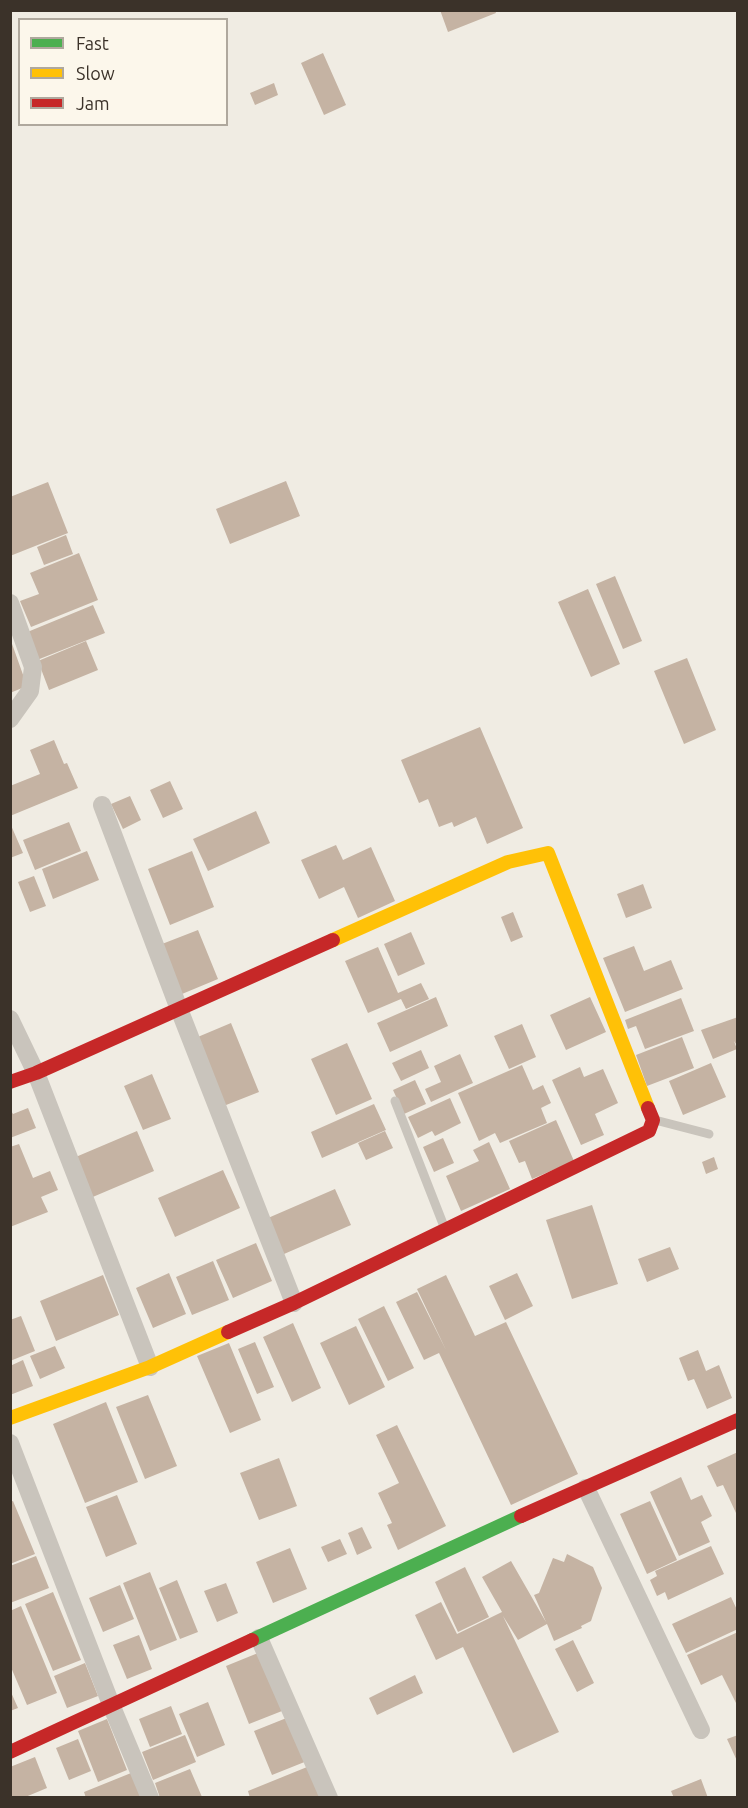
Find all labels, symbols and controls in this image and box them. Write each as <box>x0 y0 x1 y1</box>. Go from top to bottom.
legend <box>18 18 228 126</box>
text: Fast <box>76 33 109 53</box>
text: Slow <box>76 63 115 83</box>
text: Jam <box>76 93 110 113</box>

